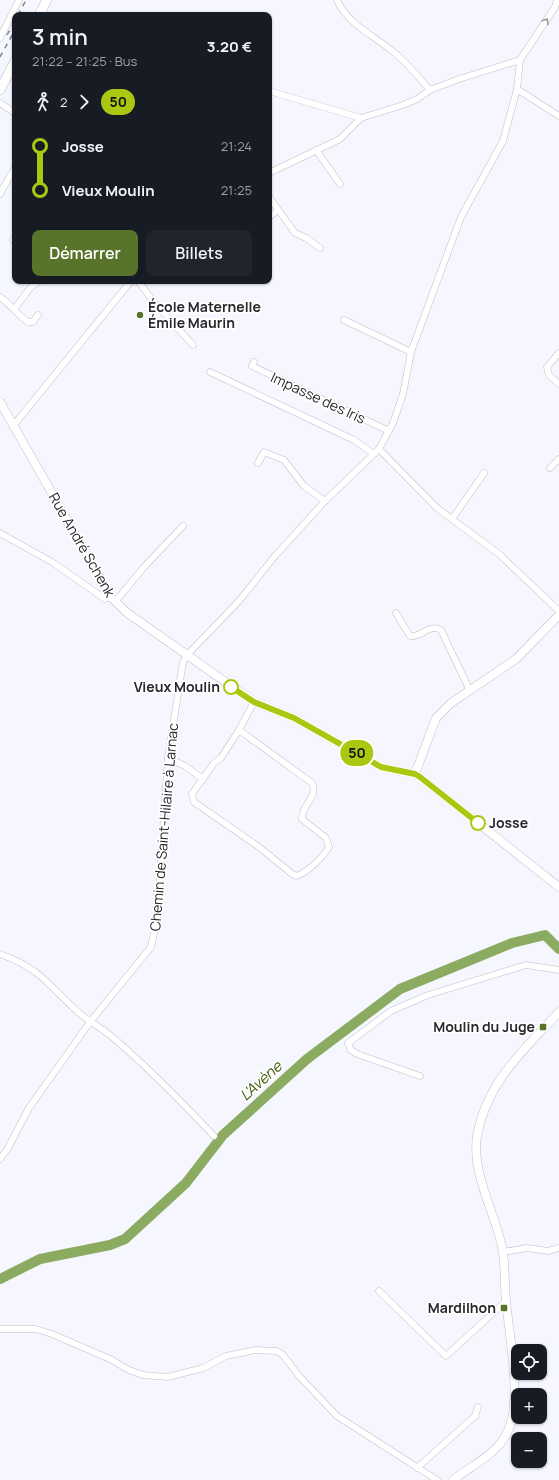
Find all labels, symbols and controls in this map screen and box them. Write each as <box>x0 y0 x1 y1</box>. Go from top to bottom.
one-way arrow <box>541 18 549 25</box>
text: 3 min <box>32 22 88 52</box>
text: 3.20 € <box>207 36 252 57</box>
text: 21:22 – 21:25 · Bus <box>32 52 137 70</box>
icon: walk <box>32 91 54 113</box>
icon: forward <box>73 91 95 113</box>
text: 50 <box>109 92 127 111</box>
text: 2 <box>60 93 67 111</box>
text: Josse <box>62 136 104 157</box>
text: 21:24 <box>221 137 252 155</box>
text: Vieux Moulin <box>62 180 155 201</box>
text: 21:25 <box>221 181 252 199</box>
button: Démarrer <box>32 230 138 276</box>
button: Billets <box>146 230 252 276</box>
place label: École Maternelle Émile Maurin <box>148 297 261 332</box>
marker: École Maternelle Émile Maurin <box>135 310 145 320</box>
street label: Impasse des Iris <box>268 367 369 428</box>
street label: Rue André Schenk <box>45 489 121 601</box>
place label: Vieux Moulin <box>134 677 220 696</box>
marker: Vieux Moulin <box>223 679 239 695</box>
street label: Chemin de Saint-Hilaire à Larnac <box>145 722 182 932</box>
line badge: 50 <box>339 740 375 766</box>
text: 50 <box>348 743 366 762</box>
place label: Josse <box>489 813 528 832</box>
marker: Josse <box>470 815 486 831</box>
place label: Moulin du Juge <box>433 1017 535 1036</box>
marker: Moulin du Juge <box>538 1022 548 1032</box>
water label: L'Avène <box>235 1055 287 1105</box>
place label: Mardilhon <box>428 1298 496 1317</box>
marker: Mardilhon <box>499 1303 509 1313</box>
map controls <box>511 1344 547 1468</box>
button: locate <box>511 1344 547 1380</box>
button: + <box>511 1388 547 1424</box>
button: − <box>511 1432 547 1468</box>

